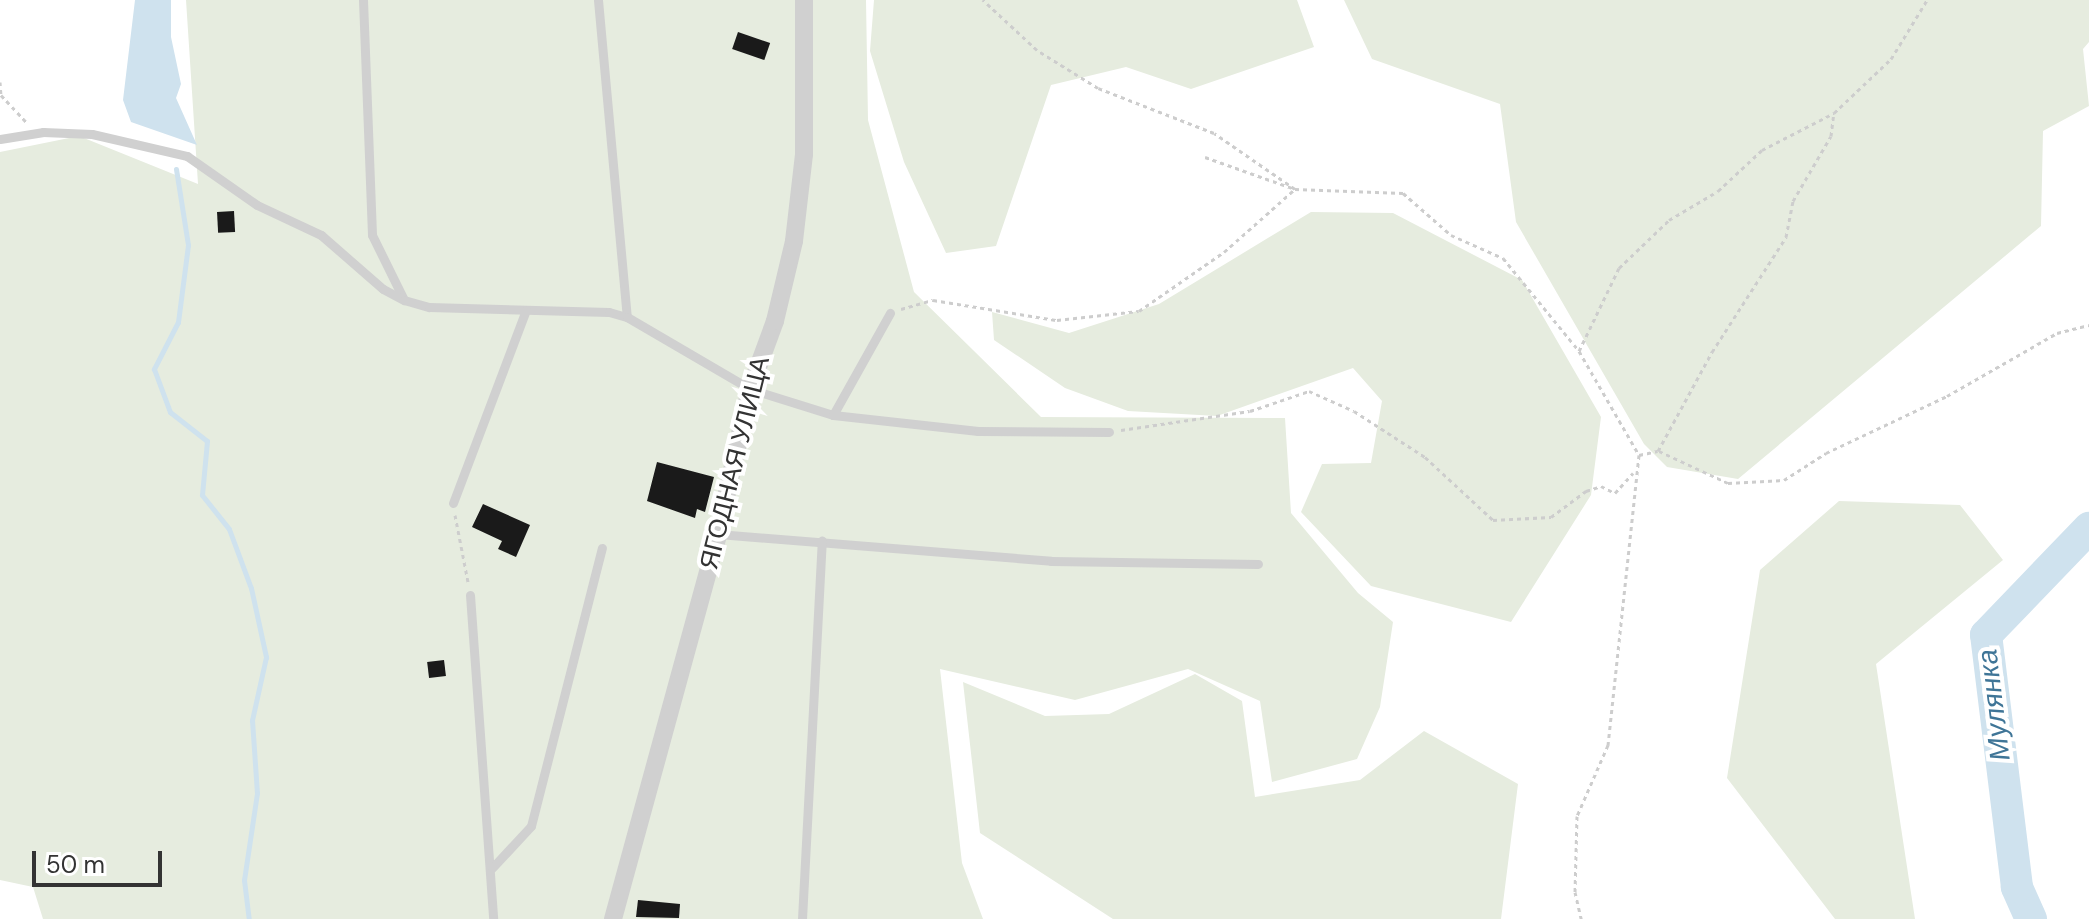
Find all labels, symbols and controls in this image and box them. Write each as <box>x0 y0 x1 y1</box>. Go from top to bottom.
street label: ЯГОДНАЯ УЛИЦА <box>693 353 777 573</box>
water label: Мулянка <box>1970 647 2018 763</box>
scale bar <box>36 835 166 885</box>
text: 50 m <box>46 849 105 880</box>

